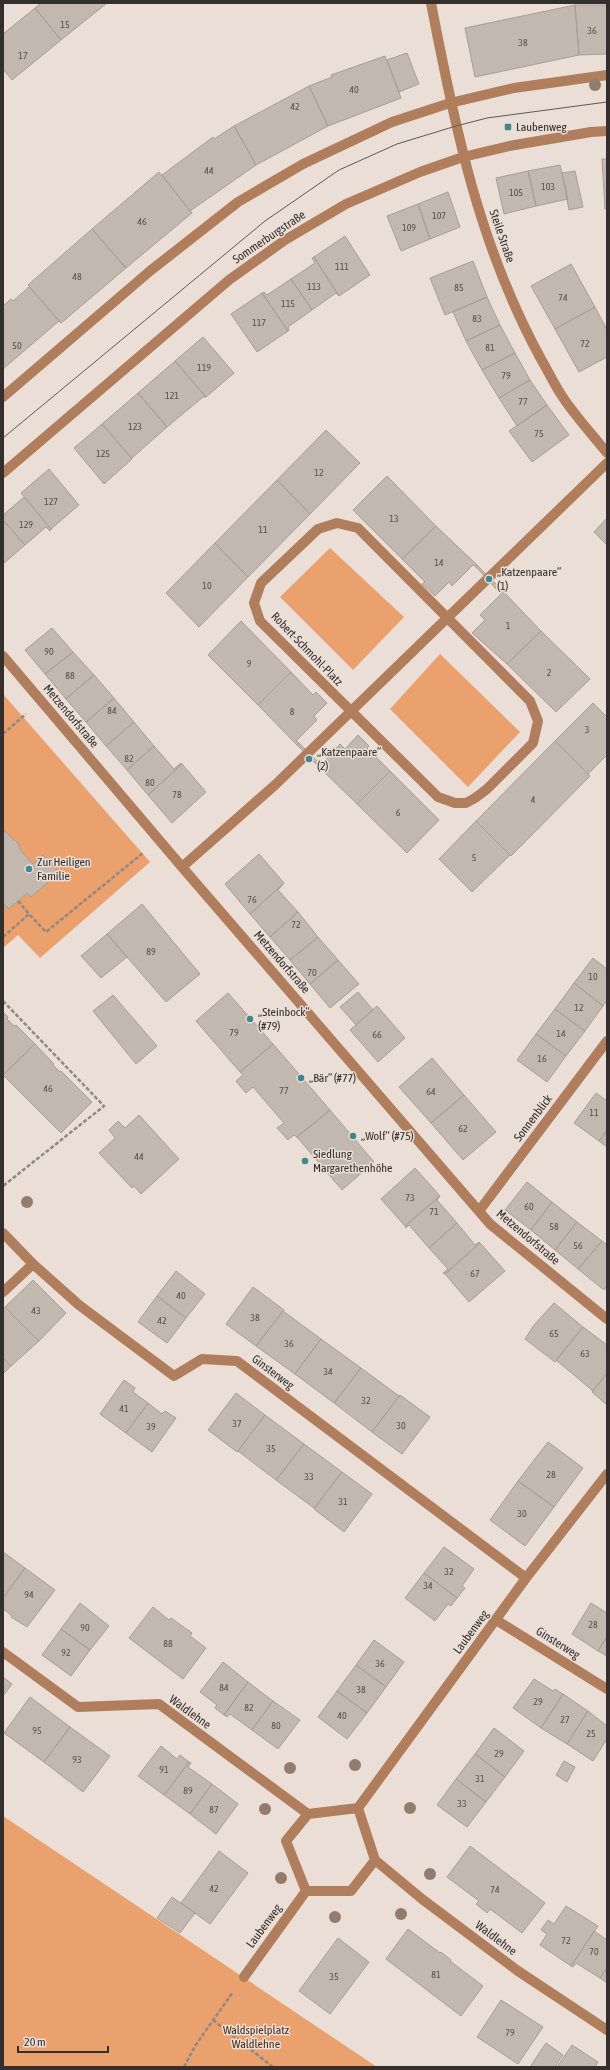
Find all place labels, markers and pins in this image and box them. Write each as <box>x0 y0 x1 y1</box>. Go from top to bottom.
place label: Laubenweg <box>516 120 567 134</box>
marker: Laubenweg <box>503 122 513 132</box>
place label: „Katzenpaare“ (1) <box>497 565 561 593</box>
marker: „Katzenpaare“ (1) <box>484 574 494 584</box>
place label: „Katzenpaare“ (2) <box>317 745 381 773</box>
marker: „Katzenpaare“ (2) <box>304 754 314 764</box>
place label: Zur Heiligen Familie <box>37 855 91 883</box>
marker: Zur Heiligen Familie <box>24 864 34 874</box>
place label: „Steinbock“ (#79) <box>258 1005 310 1033</box>
marker: „Steinbock“ (#79) <box>245 1014 255 1024</box>
place label: „Bär“ (#77) <box>309 1071 356 1085</box>
marker: „Bär“ (#77) <box>296 1073 306 1083</box>
place label: „Wolf“ (#75) <box>361 1129 414 1143</box>
marker: „Wolf“ (#75) <box>348 1131 358 1141</box>
place label: Siedlung Margarethenhöhe <box>313 1147 393 1175</box>
marker: Siedlung Margarethenhöhe <box>300 1156 310 1166</box>

